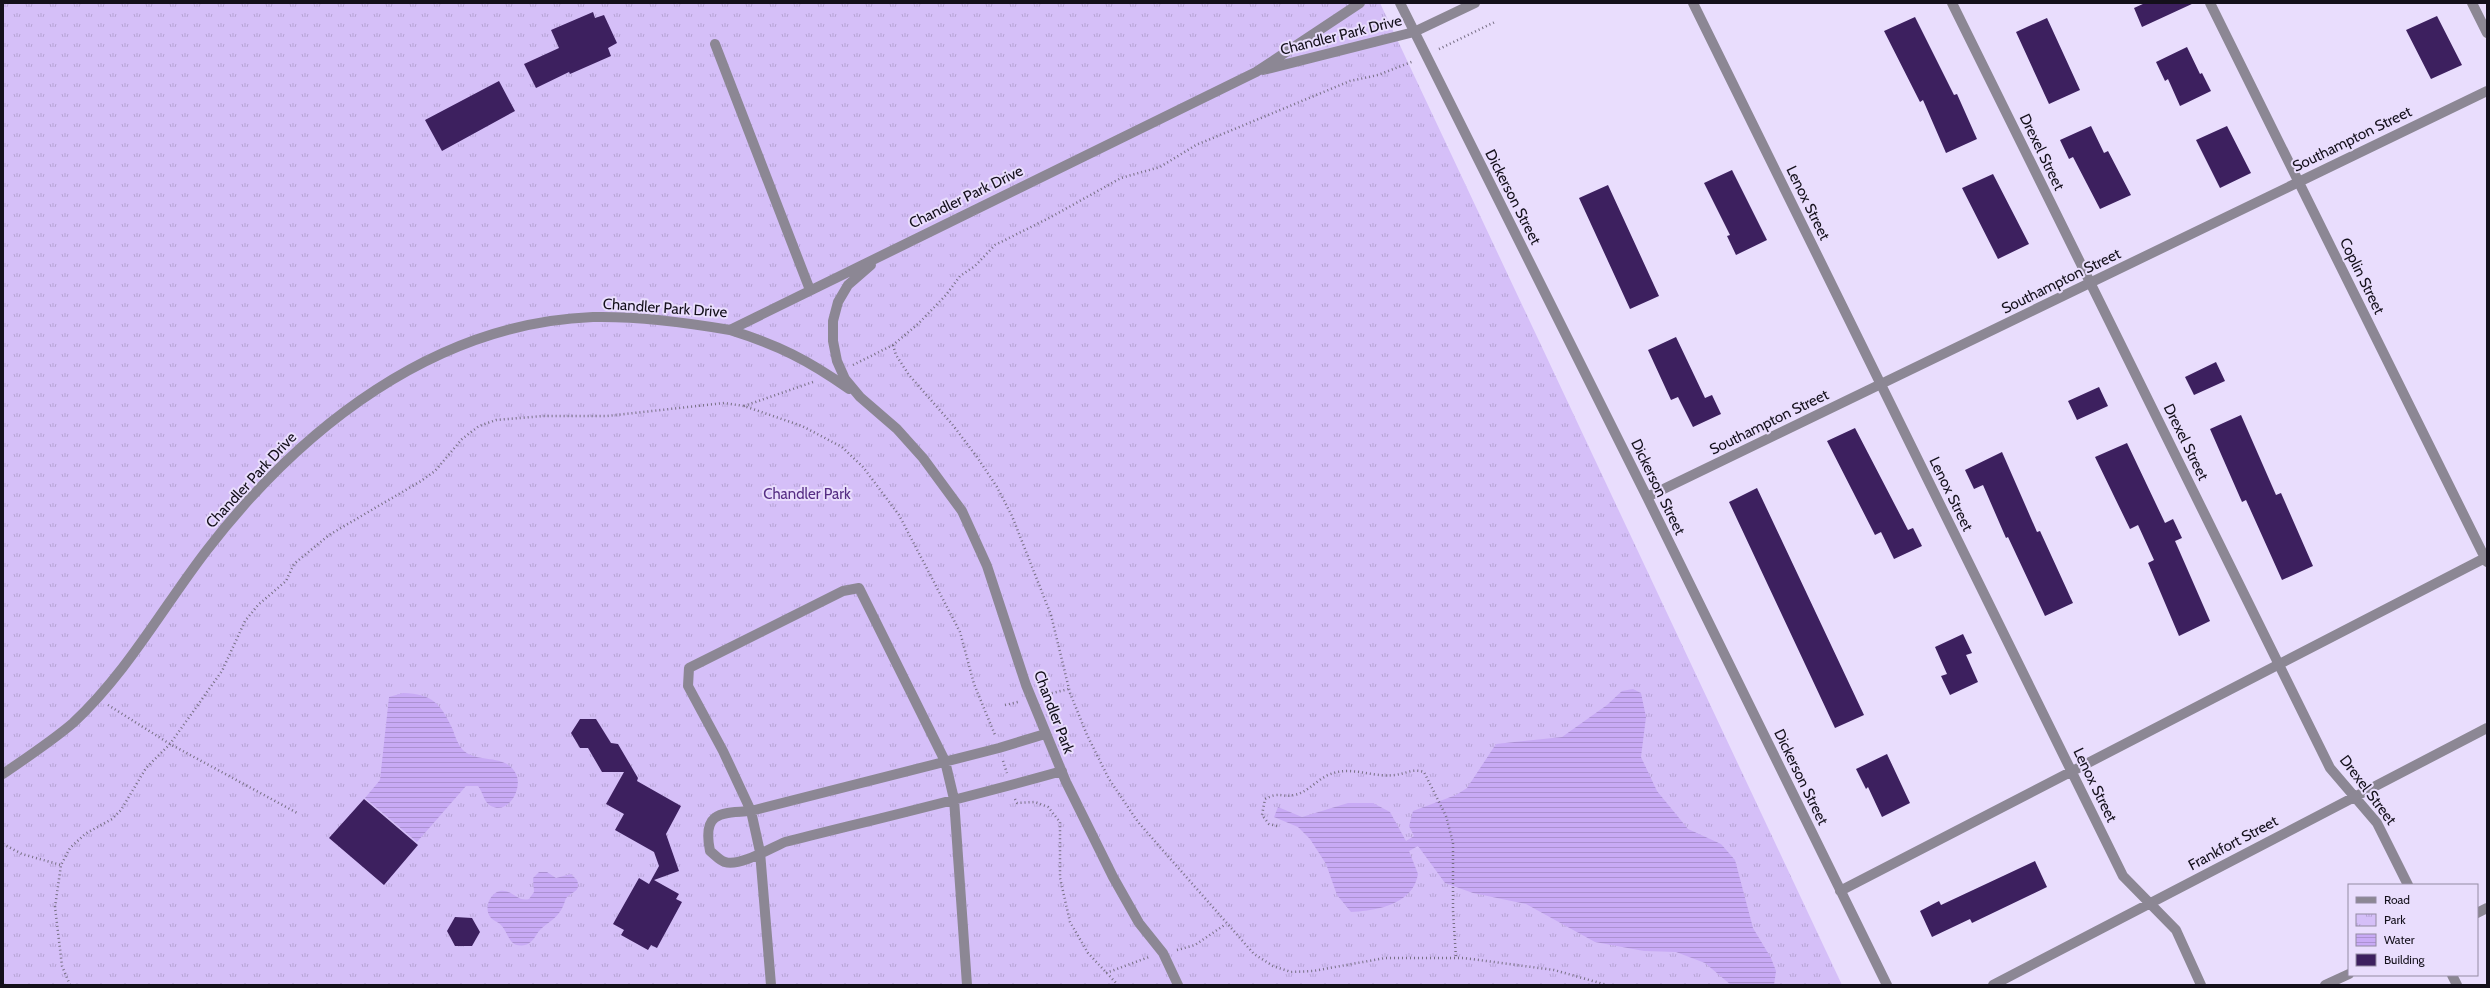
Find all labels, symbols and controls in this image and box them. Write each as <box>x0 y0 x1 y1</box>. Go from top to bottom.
street label: Chandler Park Drive <box>1278 11 1404 59</box>
street label: Southampton Street <box>2290 102 2414 176</box>
street label: Drexel Street <box>2016 111 2068 193</box>
street label: Dickerson Street <box>1481 146 1545 248</box>
street label: Chandler Park Drive <box>906 161 1026 232</box>
street label: Lenox Street <box>1782 163 1834 243</box>
street label: Coplin Street <box>2336 235 2388 317</box>
street label: Southampton Street <box>1999 244 2123 318</box>
street label: Chandler Park Drive <box>602 295 728 321</box>
street label: Southampton Street <box>1707 385 1831 459</box>
street label: Drexel Street <box>2160 401 2212 483</box>
street label: Chandler Park Drive <box>202 428 300 532</box>
street label: Dickerson Street <box>1627 436 1689 538</box>
street label: Lenox Street <box>1925 454 1977 534</box>
park label: Chandler Park <box>763 485 851 503</box>
street label: Chandler Park <box>1030 668 1078 756</box>
street label: Dickerson Street <box>1770 726 1832 828</box>
street label: Lenox Street <box>2069 745 2121 825</box>
street label: Drexel Street <box>2336 751 2400 829</box>
street label: Frankfort Street <box>2185 812 2281 874</box>
legend <box>2348 884 2478 976</box>
text: Road <box>2384 892 2410 907</box>
text: Park <box>2384 912 2406 927</box>
text: Water <box>2384 932 2415 947</box>
text: Building <box>2384 952 2426 967</box>

